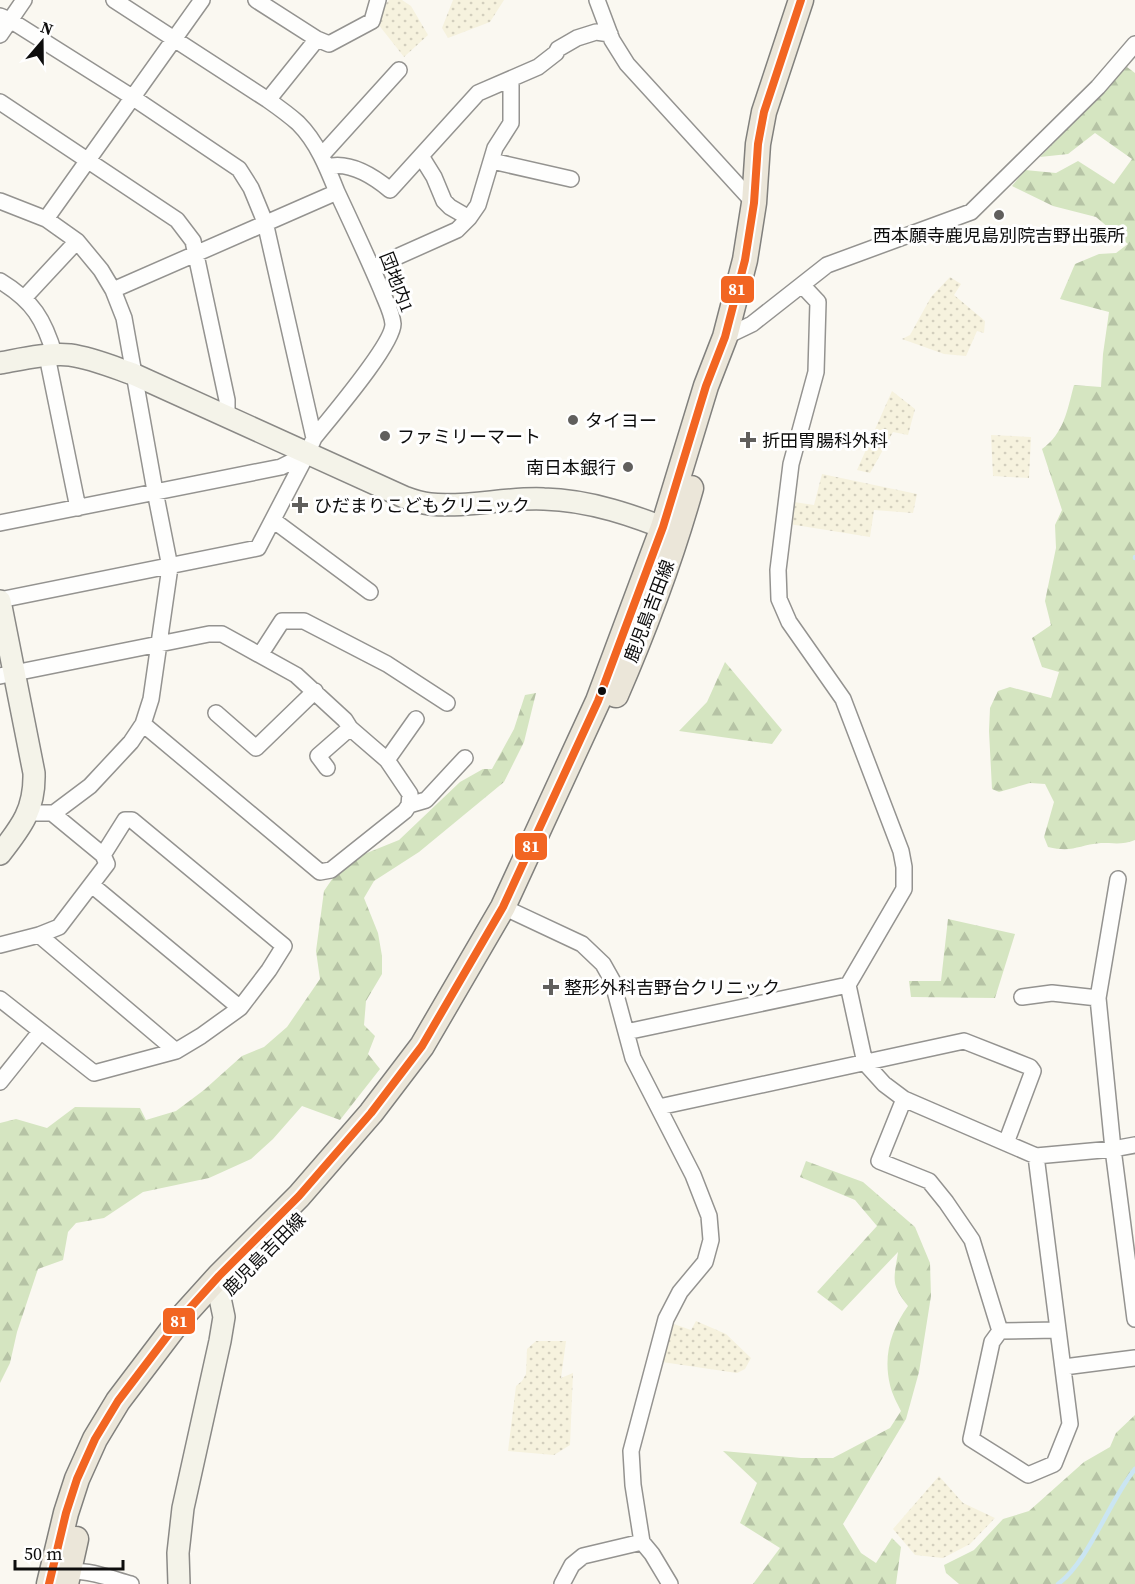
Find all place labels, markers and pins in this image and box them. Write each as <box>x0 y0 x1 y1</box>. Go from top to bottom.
marker: 西本願寺鹿児島別院吉野出張所 <box>992 208 1006 222</box>
place label: 西本願寺鹿児島別院吉野出張所 <box>873 223 1125 248</box>
place label: タイヨー <box>585 408 657 433</box>
marker: タイヨー <box>566 413 580 427</box>
place label: ファミリーマート <box>397 424 541 449</box>
place label: 折田胃腸科外科 <box>762 428 888 453</box>
marker: ファミリーマート <box>378 429 392 443</box>
marker: 折田胃腸科外科 <box>739 431 757 449</box>
place label: 南日本銀行 <box>526 455 616 480</box>
marker: 南日本銀行 <box>621 460 635 474</box>
place label: ひだまりこどもクリニック <box>314 493 530 518</box>
marker: ひだまりこどもクリニック <box>291 496 309 514</box>
unlabelled marker <box>596 685 608 697</box>
place label: 整形外科吉野台クリニック <box>564 975 780 1000</box>
marker: 整形外科吉野台クリニック <box>542 978 560 996</box>

